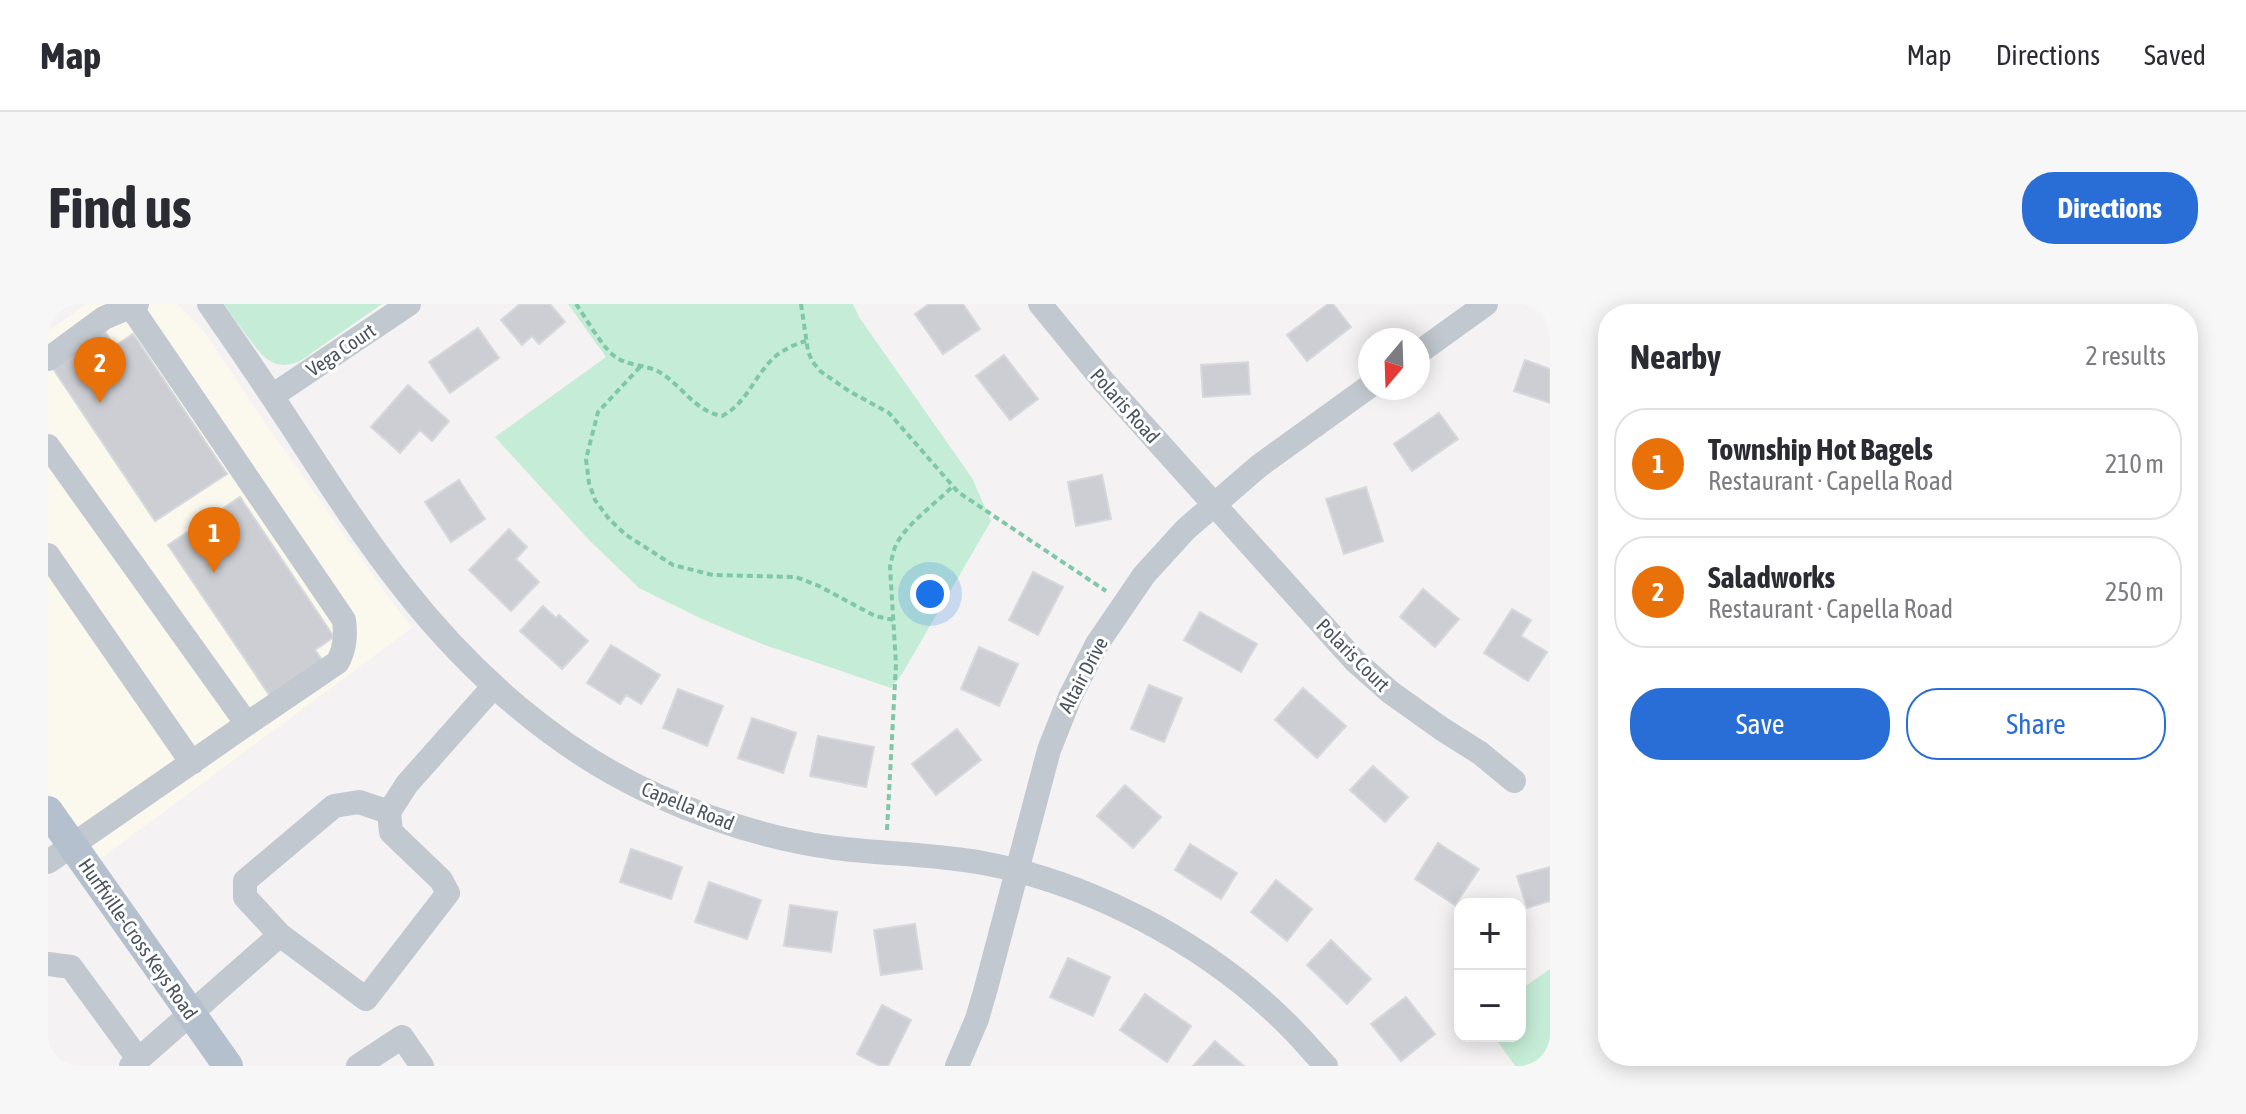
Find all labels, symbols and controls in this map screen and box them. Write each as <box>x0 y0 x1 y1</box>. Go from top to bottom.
text: Map <box>40 34 101 77</box>
text: Map <box>1907 39 1952 71</box>
text: Directions <box>1996 39 2100 71</box>
text: Saved <box>2144 39 2206 71</box>
button: Directions <box>2022 172 2198 244</box>
text: Find us <box>48 176 192 240</box>
street label: Vega Court <box>302 318 380 381</box>
north arrow <box>1358 328 1430 400</box>
pin: 2 <box>74 337 126 403</box>
text: Nearby <box>1630 337 1721 376</box>
text: 2 results <box>2085 341 2166 371</box>
street label: Polaris Road <box>1086 364 1165 448</box>
text: Township Hot Bagels <box>1708 432 1933 466</box>
text: 1 <box>1652 449 1664 479</box>
text: 210 m <box>2105 449 2164 479</box>
text: Restaurant · Capella Road <box>1708 466 1953 496</box>
pin: 1 <box>188 507 240 573</box>
text: Saladworks <box>1708 560 1835 594</box>
your location <box>910 574 950 614</box>
text: 2 <box>1652 577 1664 607</box>
text: 250 m <box>2105 577 2164 607</box>
text: Restaurant · Capella Road <box>1708 594 1953 624</box>
street label: Polaris Court <box>1312 613 1395 696</box>
street label: Altair Drive <box>1053 633 1112 716</box>
button: Save <box>1630 688 1890 760</box>
button: Share <box>1906 688 2166 760</box>
street label: Capella Road <box>639 777 738 834</box>
street label: Hurffville-Cross Keys Road <box>74 854 203 1023</box>
map controls <box>1454 898 1526 1042</box>
button: + <box>1454 898 1526 970</box>
button: − <box>1454 970 1526 1042</box>

